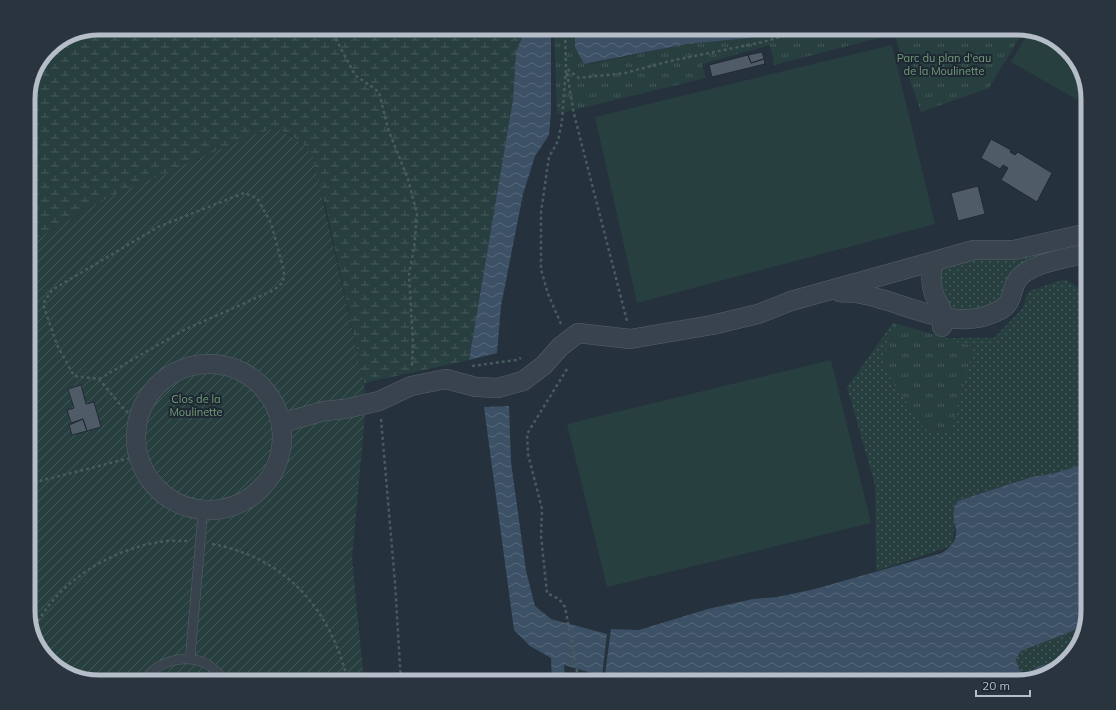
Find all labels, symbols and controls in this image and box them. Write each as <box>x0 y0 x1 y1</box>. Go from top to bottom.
park label: Parc du plan d'eau de la Moulinette <box>897 51 991 78</box>
park label: Clos de la Moulinette <box>169 392 223 419</box>
scale bar <box>976 672 1030 698</box>
text: 20 m <box>982 678 1010 693</box>

